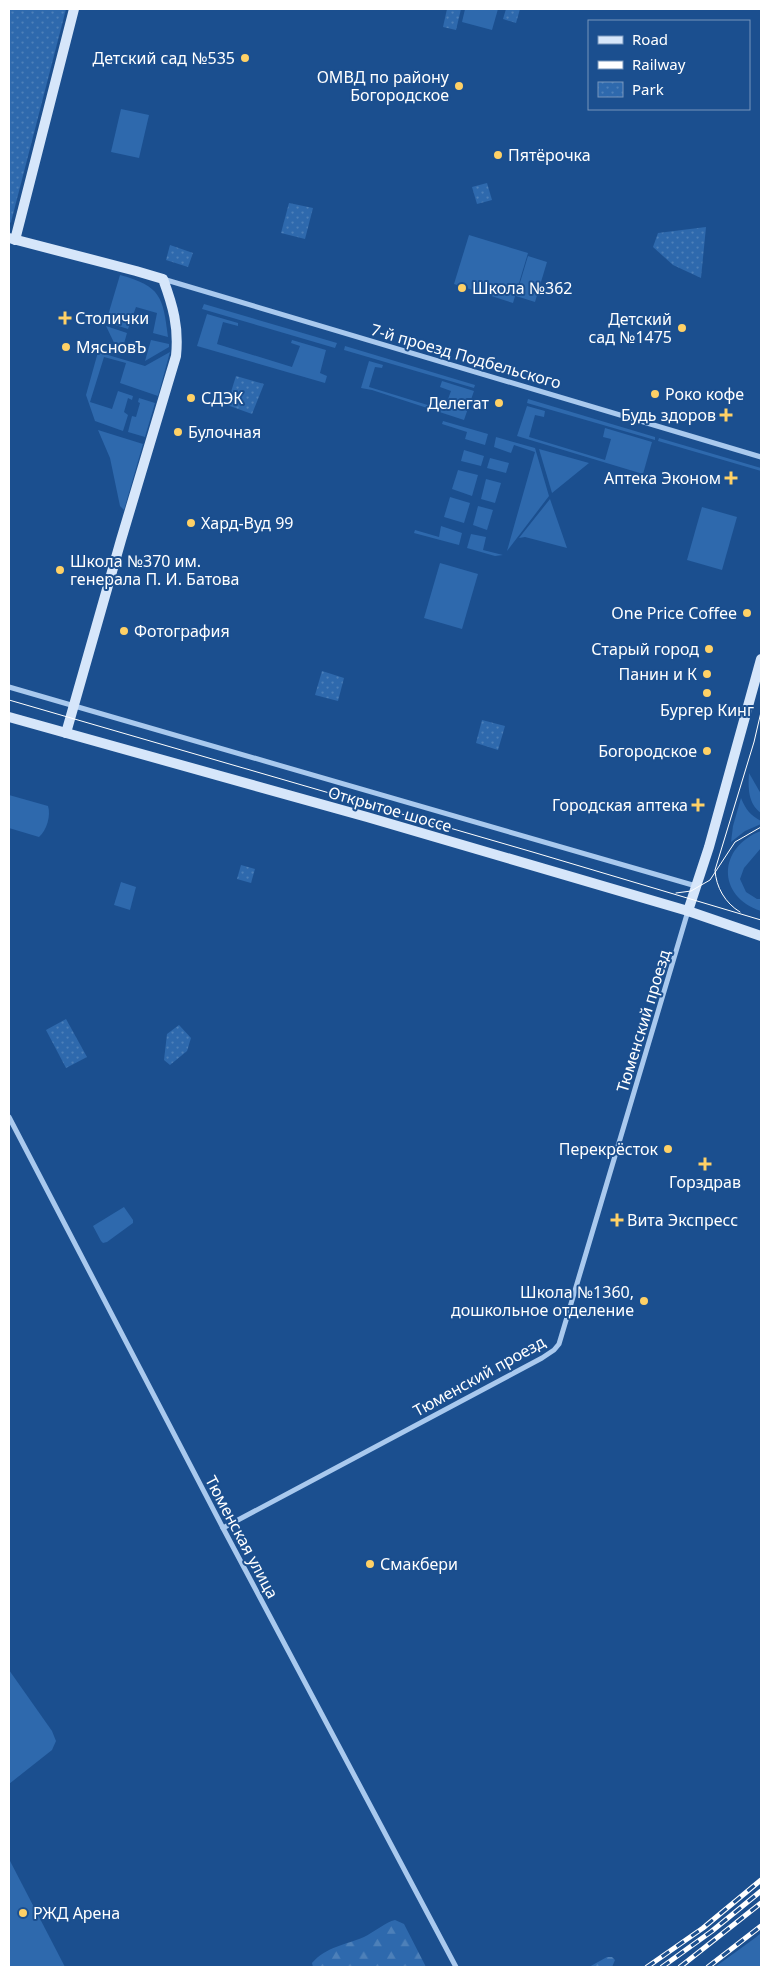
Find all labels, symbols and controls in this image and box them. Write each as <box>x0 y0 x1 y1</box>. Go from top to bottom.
legend <box>588 20 750 110</box>
text: Road <box>632 29 668 49</box>
place label: Детский сад №535 <box>93 47 235 69</box>
marker: Детский сад №535 <box>239 52 251 64</box>
text: Railway <box>632 54 686 74</box>
place label: ОМВД по району Богородское <box>317 66 450 106</box>
text: Park <box>632 79 664 99</box>
marker: ОМВД по району Богородское <box>453 80 465 92</box>
place label: Пятёрочка <box>508 144 591 166</box>
marker: Пятёрочка <box>492 149 504 161</box>
place label: Школа №362 <box>472 277 572 299</box>
marker: Школа №362 <box>456 282 468 294</box>
place label: Столички <box>75 307 149 329</box>
place label: Детский сад №1475 <box>588 308 672 348</box>
marker: Столички <box>59 312 71 324</box>
street label: 7-й проезд Подбельского <box>368 318 564 394</box>
marker: Детский сад №1475 <box>676 322 688 334</box>
place label: МясновЪ <box>76 336 147 358</box>
marker: МясновЪ <box>60 341 72 353</box>
place label: Роко кофе <box>665 383 744 405</box>
place label: СДЭК <box>201 387 243 409</box>
marker: Роко кофе <box>649 388 661 400</box>
marker: СДЭК <box>185 392 197 404</box>
place label: Делегат <box>427 392 490 414</box>
marker: Делегат <box>493 397 505 409</box>
place label: Будь здоров <box>621 404 716 426</box>
marker: Будь здоров <box>720 409 732 421</box>
place label: Булочная <box>188 421 261 443</box>
marker: Булочная <box>172 426 184 438</box>
place label: Аптека Эконом <box>604 467 721 489</box>
marker: Аптека Эконом <box>725 472 737 484</box>
place label: Хард-Вуд 99 <box>201 512 294 534</box>
marker: Хард-Вуд 99 <box>185 517 197 529</box>
place label: Школа №370 им. генерала П. И. Батова <box>70 550 239 590</box>
marker: Школа №370 им. генерала П. И. Батова <box>54 564 66 576</box>
place label: One Price Coffee <box>611 602 737 624</box>
marker: One Price Coffee <box>741 607 753 619</box>
place label: Фотография <box>134 620 230 642</box>
marker: Фотография <box>118 625 130 637</box>
place label: Старый город <box>591 638 699 660</box>
marker: Старый город <box>703 643 715 655</box>
place label: Панин и К <box>619 663 697 685</box>
marker: Панин и К <box>701 668 713 680</box>
marker: Бургер Кинг <box>701 687 713 699</box>
place label: Бургер Кинг <box>660 699 754 721</box>
place label: Богородское <box>598 740 697 762</box>
marker: Богородское <box>701 745 713 757</box>
street label: Открытое шоссе <box>326 781 455 837</box>
place label: Городская аптека <box>552 794 688 816</box>
marker: Городская аптека <box>692 799 704 811</box>
street label: Тюменский проезд <box>611 947 675 1095</box>
place label: Перекрёсток <box>559 1138 659 1160</box>
marker: Перекрёсток <box>662 1143 674 1155</box>
marker: Горздрав <box>699 1158 711 1170</box>
place label: Горздрав <box>669 1171 741 1193</box>
place label: Вита Экспресс <box>627 1209 738 1231</box>
marker: Вита Экспресс <box>611 1214 623 1226</box>
place label: Школа №1360, дошкольное отделение <box>451 1281 634 1321</box>
marker: Школа №1360, дошкольное отделение <box>638 1295 650 1307</box>
street label: Тюменский проезд <box>409 1330 549 1421</box>
street label: Тюменская улица <box>200 1472 284 1602</box>
place label: Смакбери <box>380 1553 458 1575</box>
marker: Смакбери <box>364 1558 376 1570</box>
place label: РЖД Арена <box>33 1902 120 1924</box>
marker: РЖД Арена <box>17 1907 29 1919</box>

